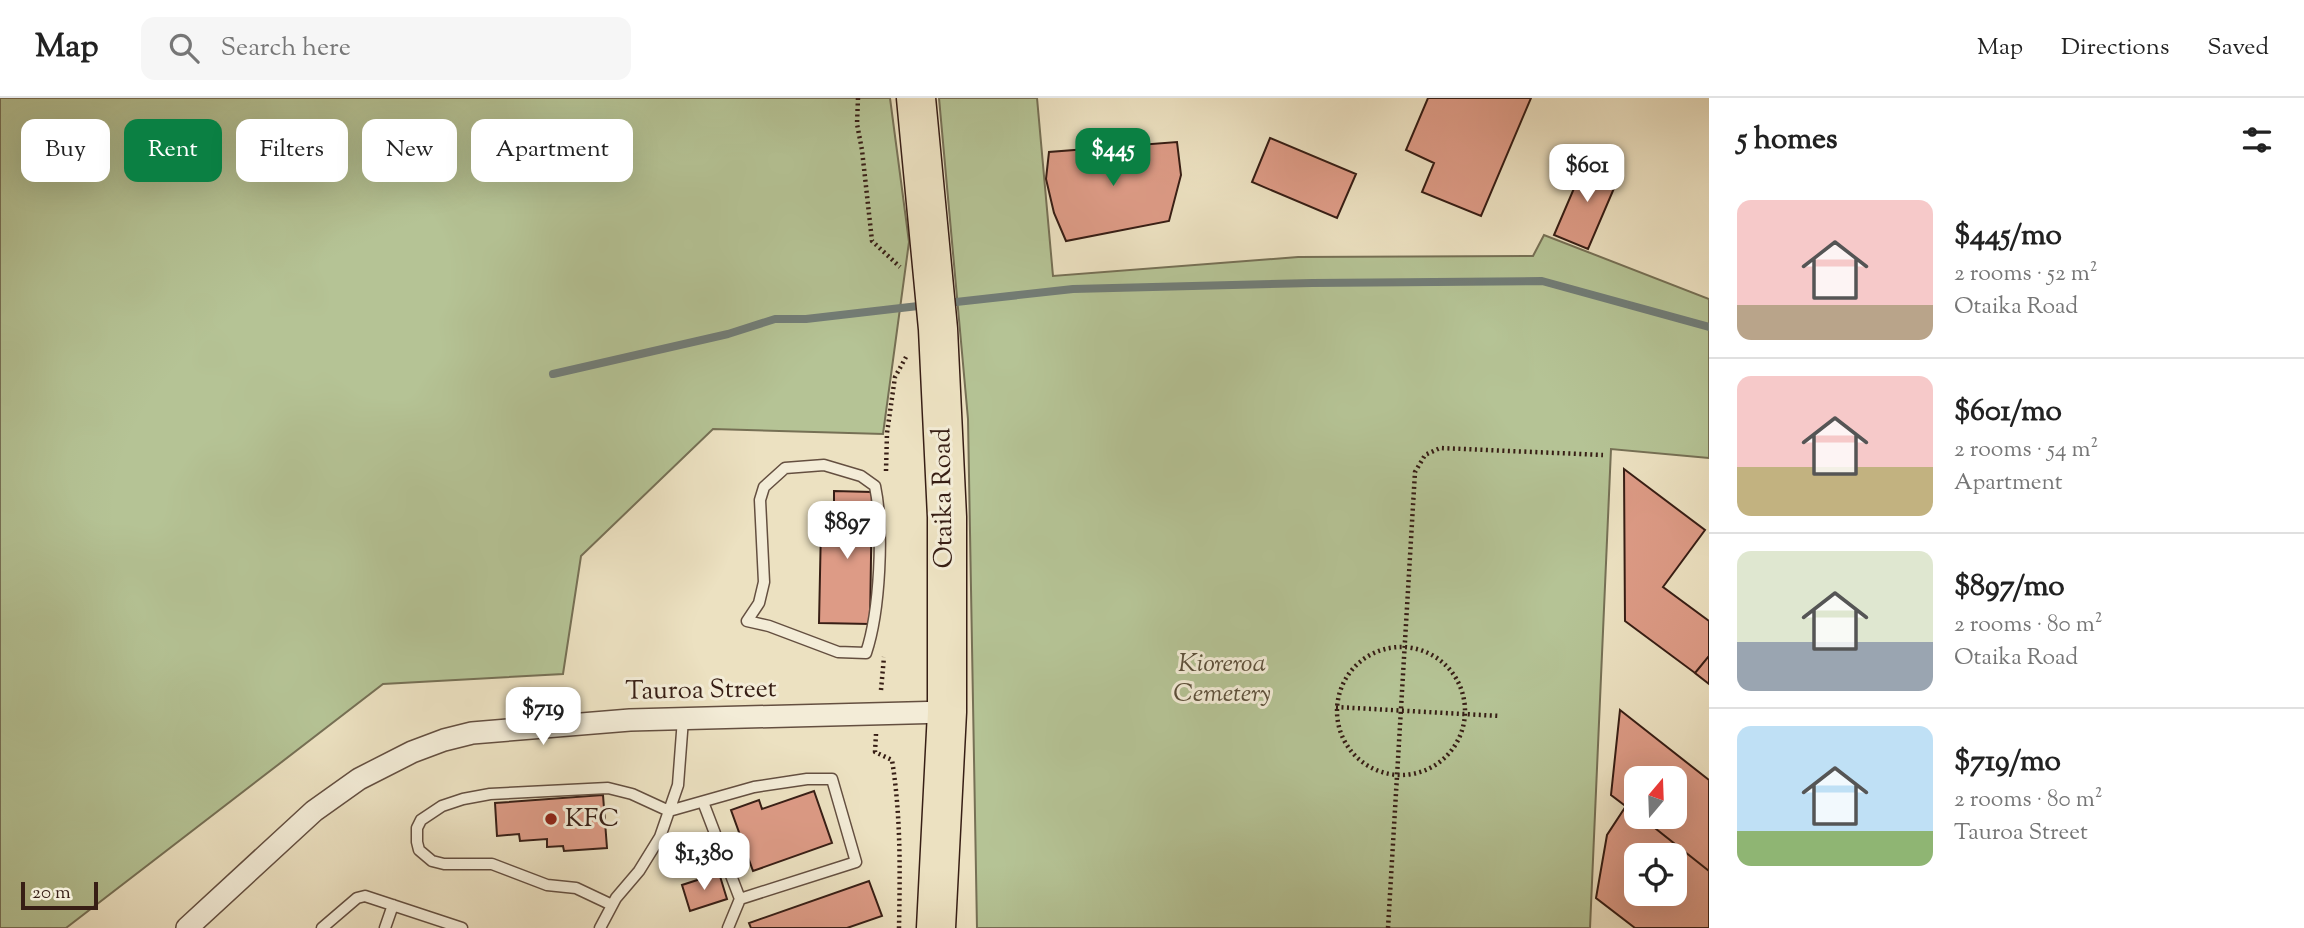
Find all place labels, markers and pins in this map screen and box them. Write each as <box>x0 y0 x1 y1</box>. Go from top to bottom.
pin: $445 <box>1072 129 1154 188</box>
pin: $601 <box>1546 144 1628 204</box>
pin: $897 <box>806 502 888 561</box>
pin: $719 <box>502 688 584 747</box>
place label: KFC <box>565 801 619 838</box>
marker: KFC <box>543 811 559 827</box>
pin: $1,380 <box>647 832 761 892</box>

